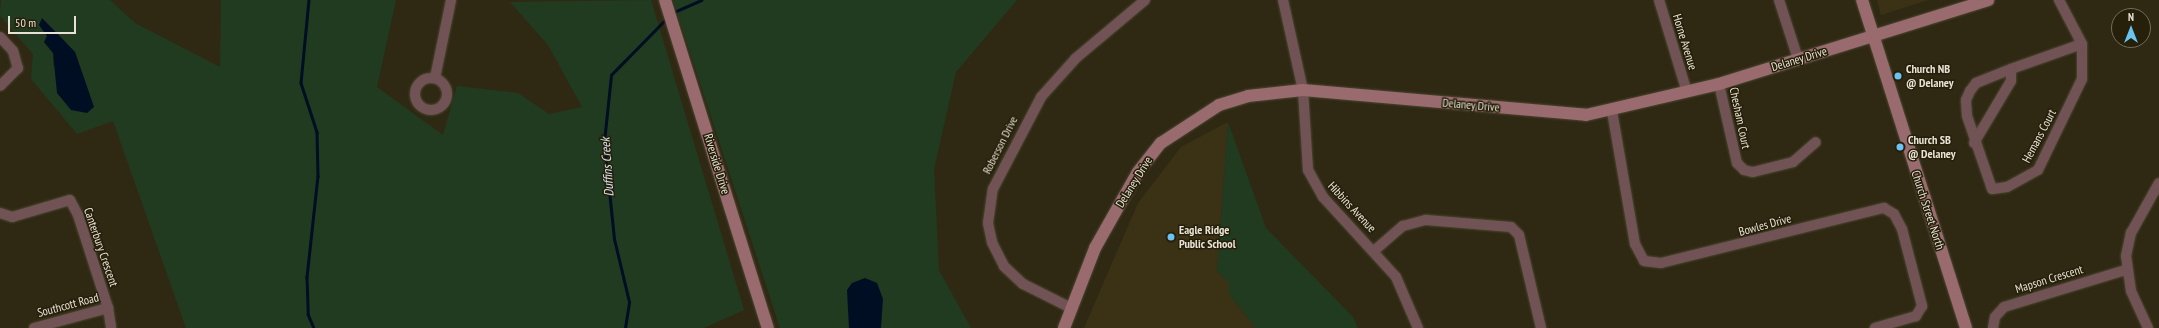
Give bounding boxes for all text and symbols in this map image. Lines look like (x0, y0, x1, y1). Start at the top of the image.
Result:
scale bar (10, 8, 78, 34)
north arrow (2111, 8, 2151, 48)
text: N (2128, 10, 2134, 24)
street label: Horne Avenue (1670, 12, 1700, 72)
text: 50 m (15, 15, 36, 30)
street label: Delaney Drive (1769, 44, 1829, 74)
place label: Church NB @ Delaney (1906, 62, 1954, 90)
marker: Church NB @ Delaney (1893, 71, 1903, 81)
street label: Chesham Court (1726, 86, 1754, 150)
street label: Delaney Drive (1442, 95, 1500, 115)
street label: Hemans Court (2019, 107, 2059, 165)
street label: Roberson Drive (979, 114, 1021, 176)
street label: Riverside Drive (701, 132, 733, 196)
place label: Church SB @ Delaney (1908, 133, 1956, 161)
water label: Duffins Creek (598, 137, 618, 197)
marker: Church SB @ Delaney (1895, 142, 1905, 152)
street label: Delaney Drive (1113, 154, 1155, 210)
street label: Church Street North (1908, 169, 1948, 251)
street label: Hibbins Avenue (1325, 179, 1379, 235)
street label: Canterbury Crescent (81, 205, 121, 289)
street label: Bowles Drive (1737, 211, 1793, 239)
place label: Eagle Ridge Public School (1179, 223, 1236, 251)
marker: Eagle Ridge Public School (1166, 232, 1176, 242)
street label: Mapson Crescent (2013, 262, 2085, 296)
street label: Southcott Road (36, 290, 100, 320)

